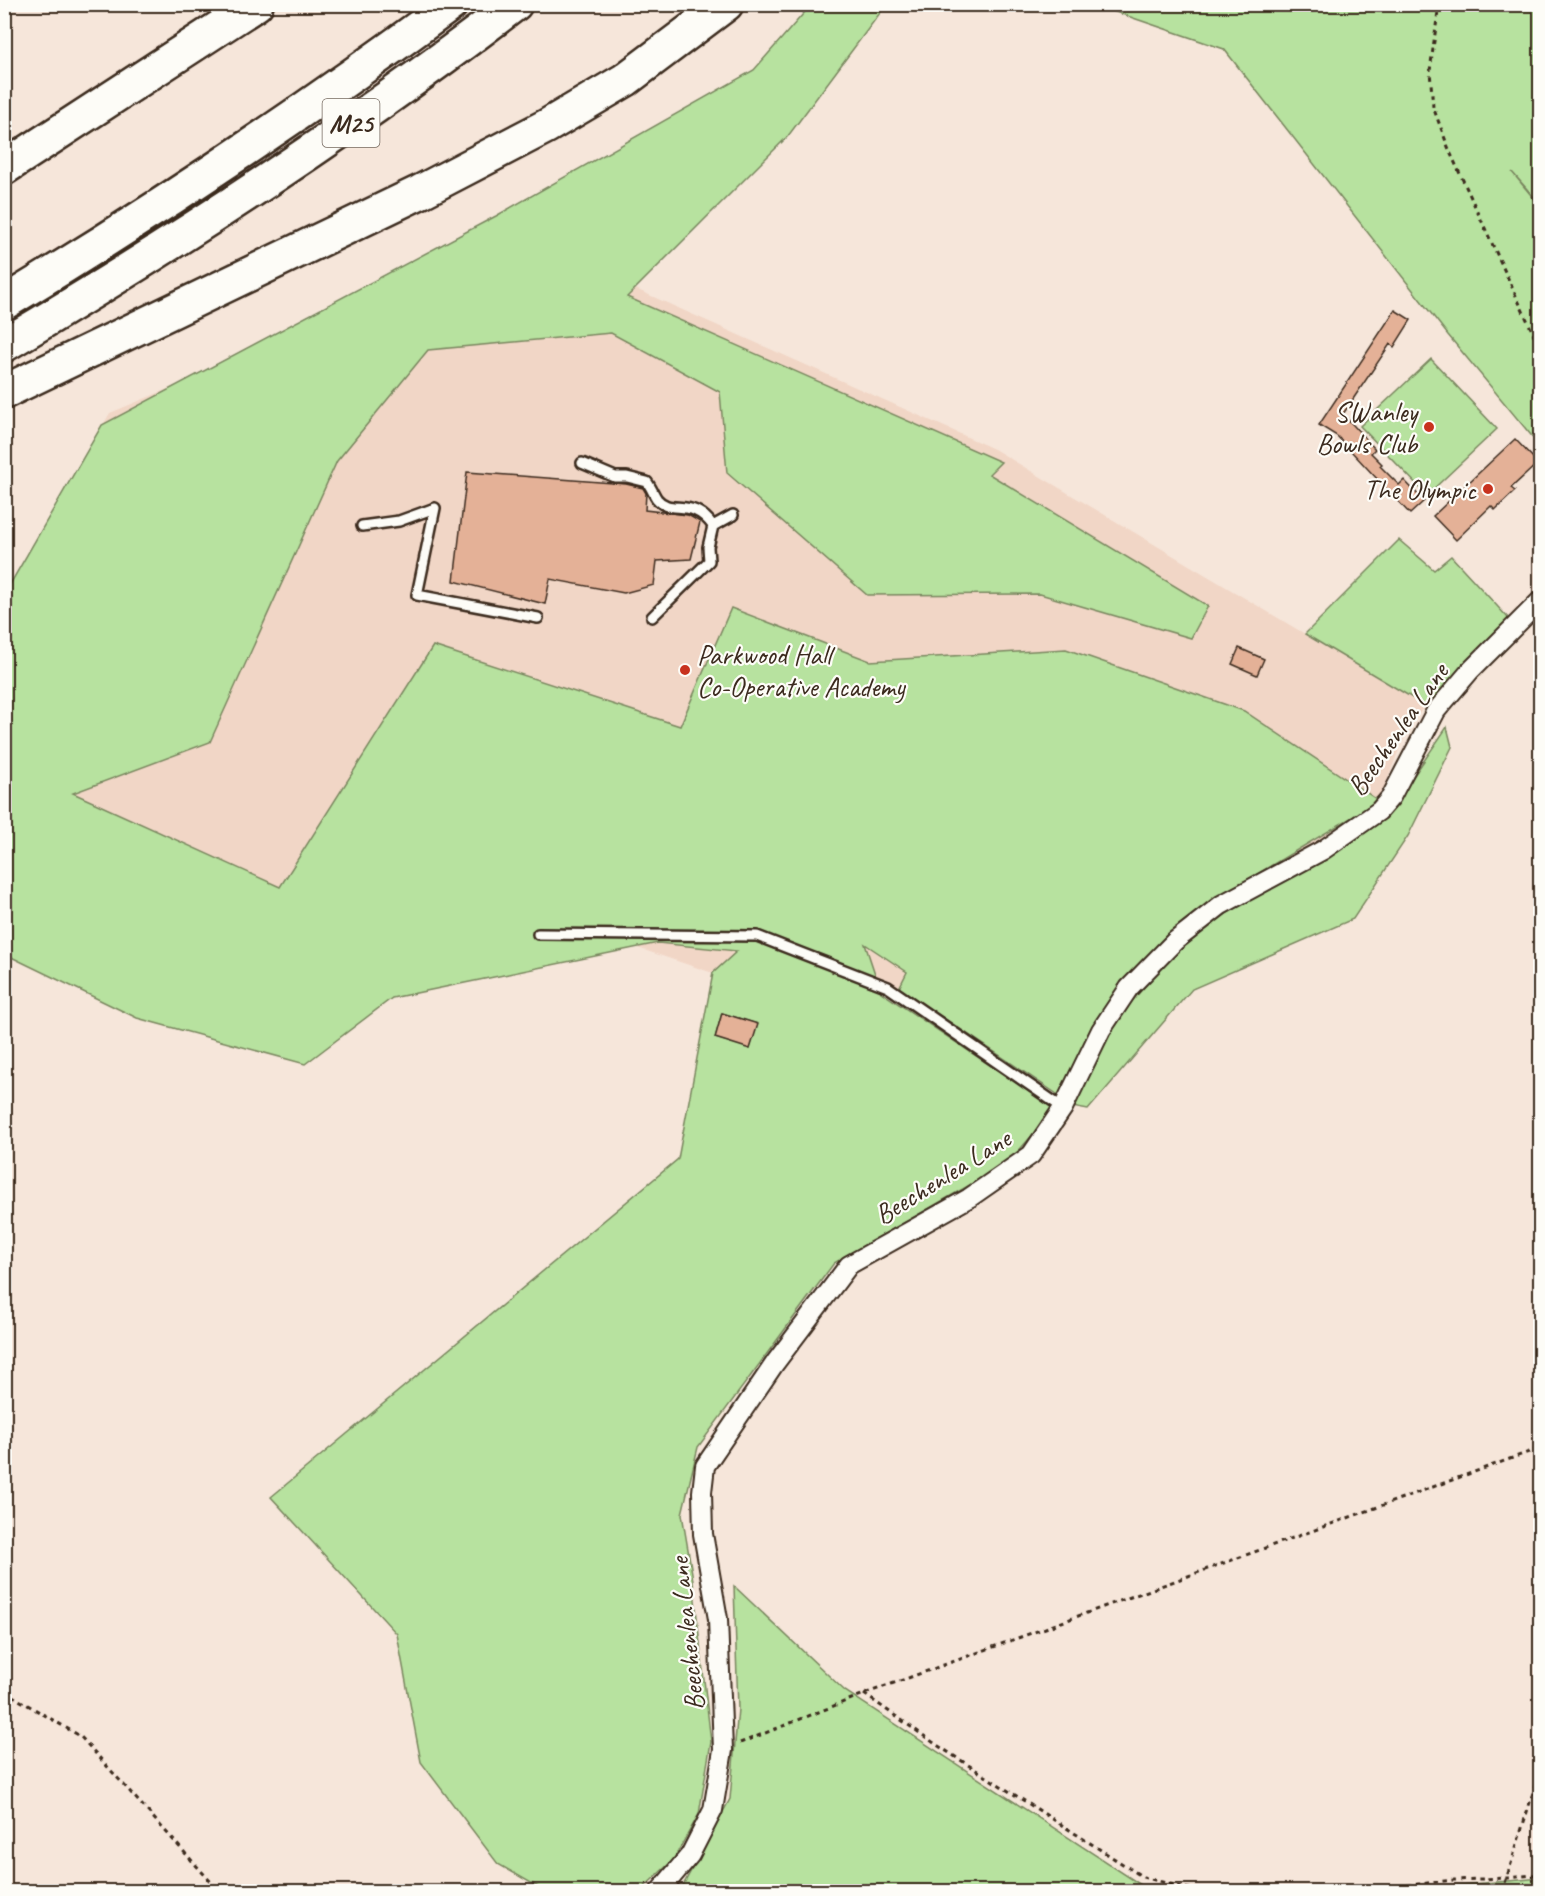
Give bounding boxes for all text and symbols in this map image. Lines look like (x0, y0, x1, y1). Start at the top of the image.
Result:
road number: M25 (322, 99, 380, 147)
place label: SWanley Bowls Club (1317, 394, 1419, 461)
marker: SWanley Bowls Club (1422, 420, 1436, 434)
place label: The Olympic (1364, 472, 1478, 507)
marker: The Olympic (1481, 482, 1495, 496)
place label: Parkwood Hall Co-Operative Academy (697, 637, 907, 704)
street label: Beechenlea Lane (1339, 655, 1457, 802)
marker: Parkwood Hall Co-Operative Academy (678, 663, 692, 677)
street label: Beechenlea Lane (868, 1120, 1018, 1232)
street label: Beechenlea Lane (661, 1554, 712, 1712)

